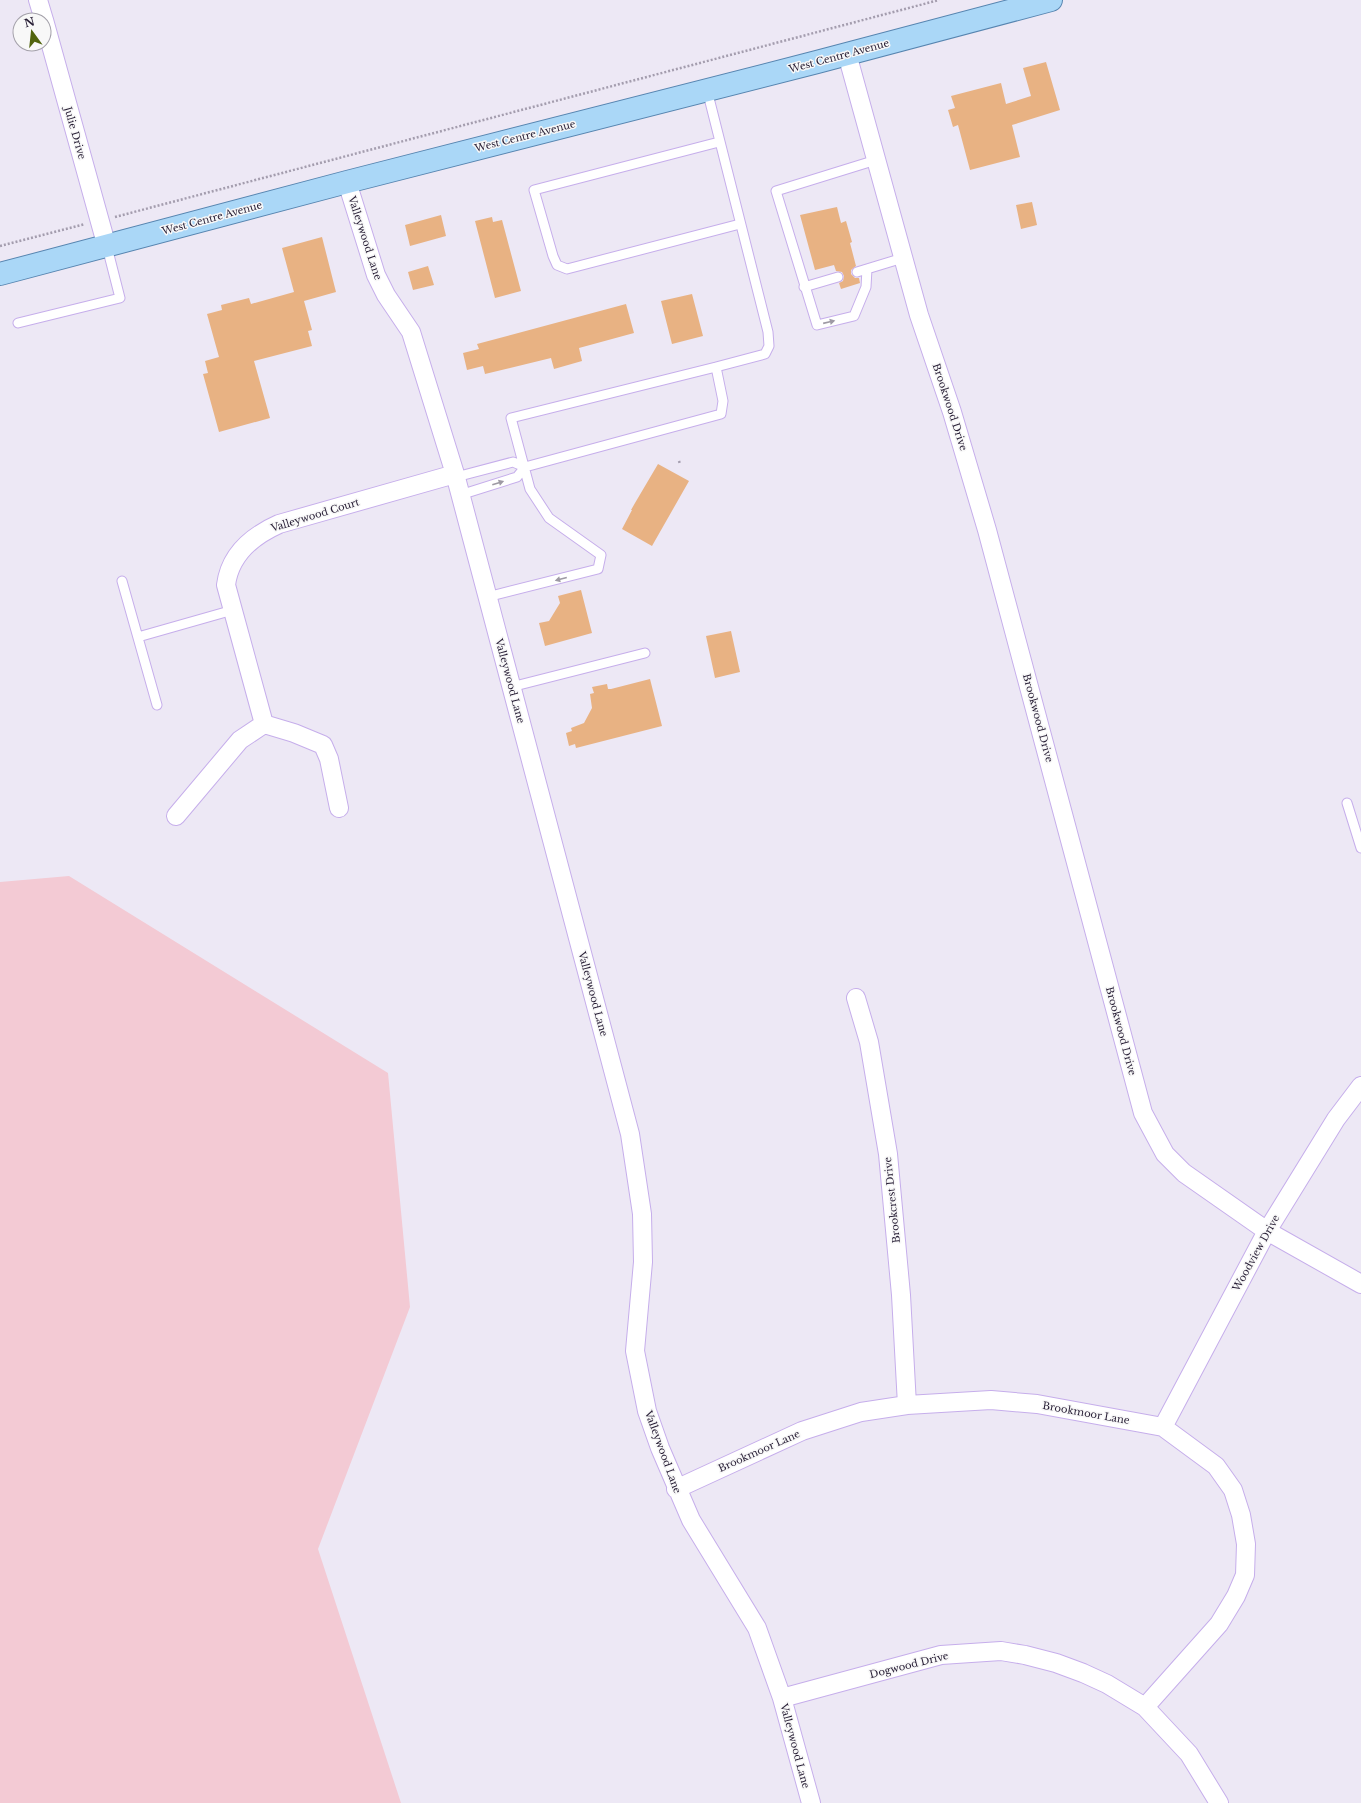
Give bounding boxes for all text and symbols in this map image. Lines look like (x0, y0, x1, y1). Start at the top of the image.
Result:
north arrow (12, 12, 52, 52)
text: N (23, 14, 37, 30)
street label: West Centre Avenue (786, 36, 891, 76)
street label: Julie Drive (61, 103, 89, 161)
street label: West Centre Avenue (472, 117, 577, 155)
street label: Valleywood Lane (345, 193, 385, 282)
street label: West Centre Avenue (159, 198, 264, 238)
one-way arrow (823, 319, 835, 325)
street label: Brookwood Drive (930, 362, 970, 453)
one-way arrow (492, 480, 504, 486)
street label: Valleywood Court (268, 495, 361, 535)
one-way arrow (554, 576, 566, 582)
street label: Valleywood Lane (492, 636, 528, 725)
street label: Brookwood Drive (1020, 672, 1056, 764)
street label: Valleywood Lane (575, 949, 611, 1038)
street label: Brookwood Drive (1103, 985, 1139, 1077)
street label: Brookcrest Drive (881, 1156, 903, 1244)
street label: Woodview Drive (1229, 1212, 1283, 1294)
street label: Brookmoor Lane (1041, 1399, 1131, 1427)
street label: Valleywood Lane (642, 1408, 684, 1496)
street label: Brookmoor Lane (716, 1427, 802, 1475)
street label: Dogwood Drive (868, 1649, 950, 1681)
street label: Valleywood Lane (777, 1701, 813, 1790)

